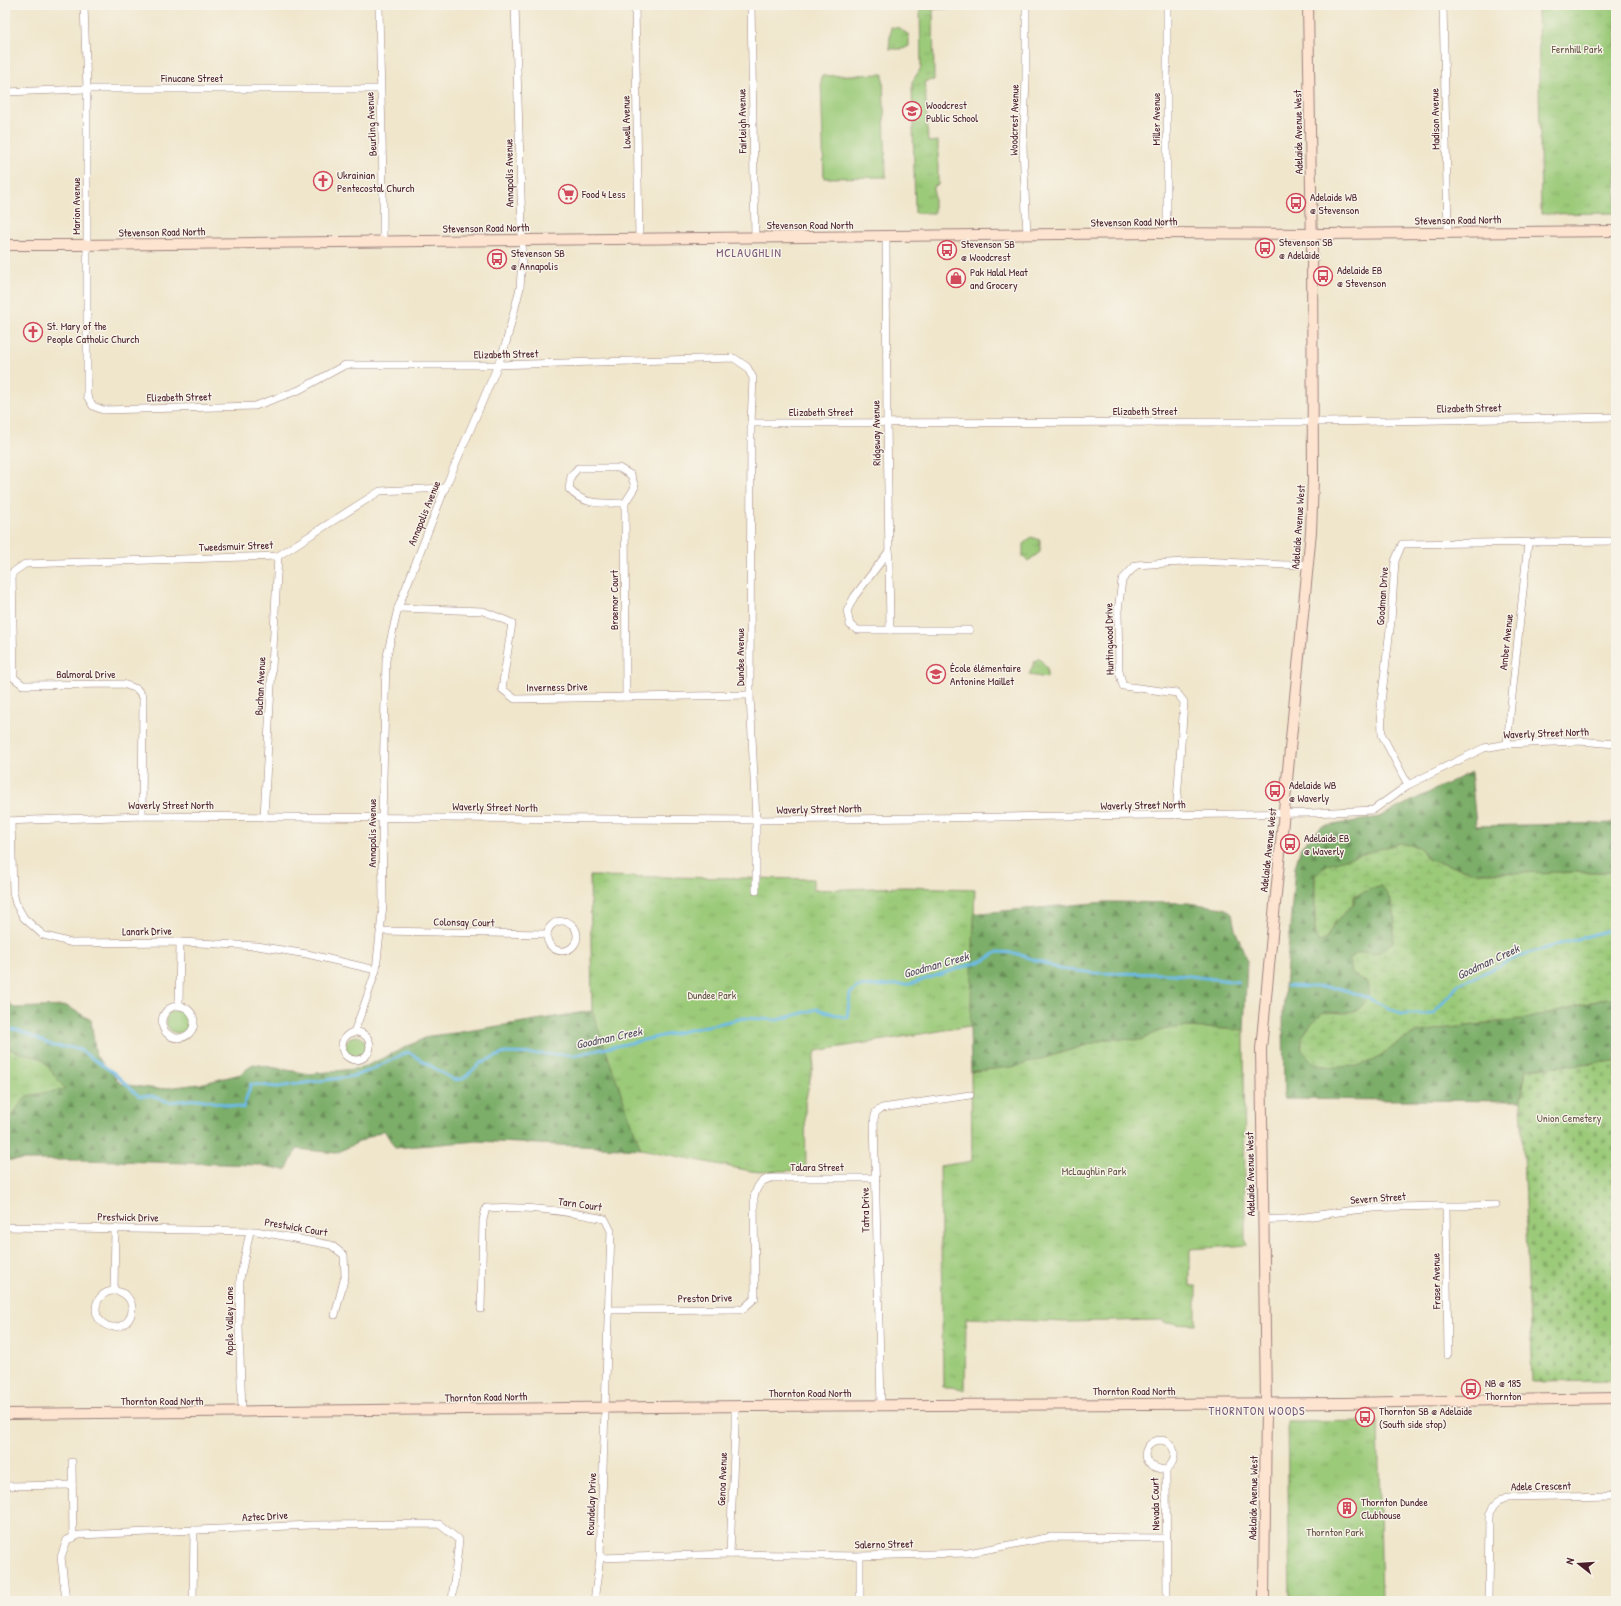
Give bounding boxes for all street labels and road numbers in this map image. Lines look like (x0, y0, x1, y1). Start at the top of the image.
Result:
street label: Finucane Street (160, 71, 223, 85)
street label: Woodcrest Avenue (1006, 84, 1022, 156)
street label: Madison Avenue (1427, 87, 1443, 150)
street label: Fairleigh Avenue (734, 88, 750, 155)
street label: Adelaide Avenue West (1290, 89, 1306, 174)
street label: Beurling Avenue (362, 91, 380, 156)
street label: Miller Avenue (1149, 92, 1163, 145)
street label: Lowell Avenue (619, 95, 633, 149)
street label: Annapolis Avenue (501, 138, 517, 208)
street label: Marion Avenue (69, 177, 83, 235)
street label: Stevenson Road North (1415, 212, 1502, 228)
street label: Stevenson Road North (1091, 214, 1178, 230)
street label: Stevenson Road North (767, 218, 854, 232)
street label: Stevenson Road North (443, 220, 530, 236)
street label: Stevenson Road North (119, 224, 206, 240)
street label: Elizabeth Street (474, 346, 539, 362)
street label: Elizabeth Street (147, 389, 212, 405)
street label: Ridgeway Avenue (868, 400, 884, 466)
street label: Elizabeth Street (1437, 400, 1502, 416)
street label: Elizabeth Street (1113, 404, 1178, 418)
street label: Elizabeth Street (789, 405, 854, 419)
street label: Annapolis Avenue (405, 478, 444, 548)
street label: Adelaide Avenue West (1288, 484, 1308, 570)
street label: Tweedsmuir Street (199, 538, 274, 554)
street label: Goodman Drive (1373, 566, 1391, 626)
street label: Braemor Court (607, 570, 621, 630)
street label: Huntingwood Drive (1101, 602, 1117, 675)
street label: Amber Avenue (1496, 613, 1516, 671)
street label: Dundee Avenue (733, 627, 747, 686)
street label: Buchan Avenue (251, 656, 269, 716)
street label: Balmoral Drive (56, 667, 116, 681)
street label: Inverness Drive (526, 679, 589, 695)
street label: Waverly Street North (1503, 725, 1589, 741)
street label: Waverly Street North (1100, 797, 1186, 813)
street label: Waverly Street North (128, 798, 214, 812)
street label: Annapolis Avenue (365, 798, 379, 867)
street label: Waverly Street North (452, 799, 538, 815)
street label: Waverly Street North (776, 801, 862, 817)
street label: Adelaide Avenue West (1257, 807, 1279, 893)
street label: Colonsay Court (433, 914, 495, 930)
street label: Lanark Drive (122, 924, 173, 938)
street label: Adelaide Avenue West (1242, 1131, 1258, 1216)
street label: Talara Street (790, 1160, 844, 1174)
street label: Tatra Drive (858, 1187, 872, 1233)
street label: Severn Street (1350, 1189, 1406, 1207)
street label: Tarn Court (557, 1194, 603, 1214)
street label: Prestwick Drive (97, 1209, 160, 1225)
street label: Prestwick Court (263, 1215, 329, 1239)
street label: Fraser Avenue (1429, 1252, 1444, 1310)
street label: Apple Valley Lane (222, 1286, 236, 1356)
street label: Preston Drive (678, 1291, 733, 1305)
street label: Thornton Road North (1093, 1384, 1176, 1398)
street label: Thornton Road North (769, 1386, 852, 1400)
street label: Thornton Road North (445, 1389, 528, 1405)
street label: Thornton Road North (121, 1394, 204, 1408)
street label: Genoa Avenue (714, 1451, 730, 1506)
street label: Adelaide Avenue West (1245, 1455, 1261, 1540)
street label: Roundelay Drive (583, 1472, 599, 1536)
street label: Nevada Court (1148, 1477, 1162, 1531)
street label: Adele Crescent (1511, 1478, 1571, 1494)
street label: Aztec Drive (242, 1508, 289, 1524)
street label: Salerno Street (855, 1536, 914, 1552)

